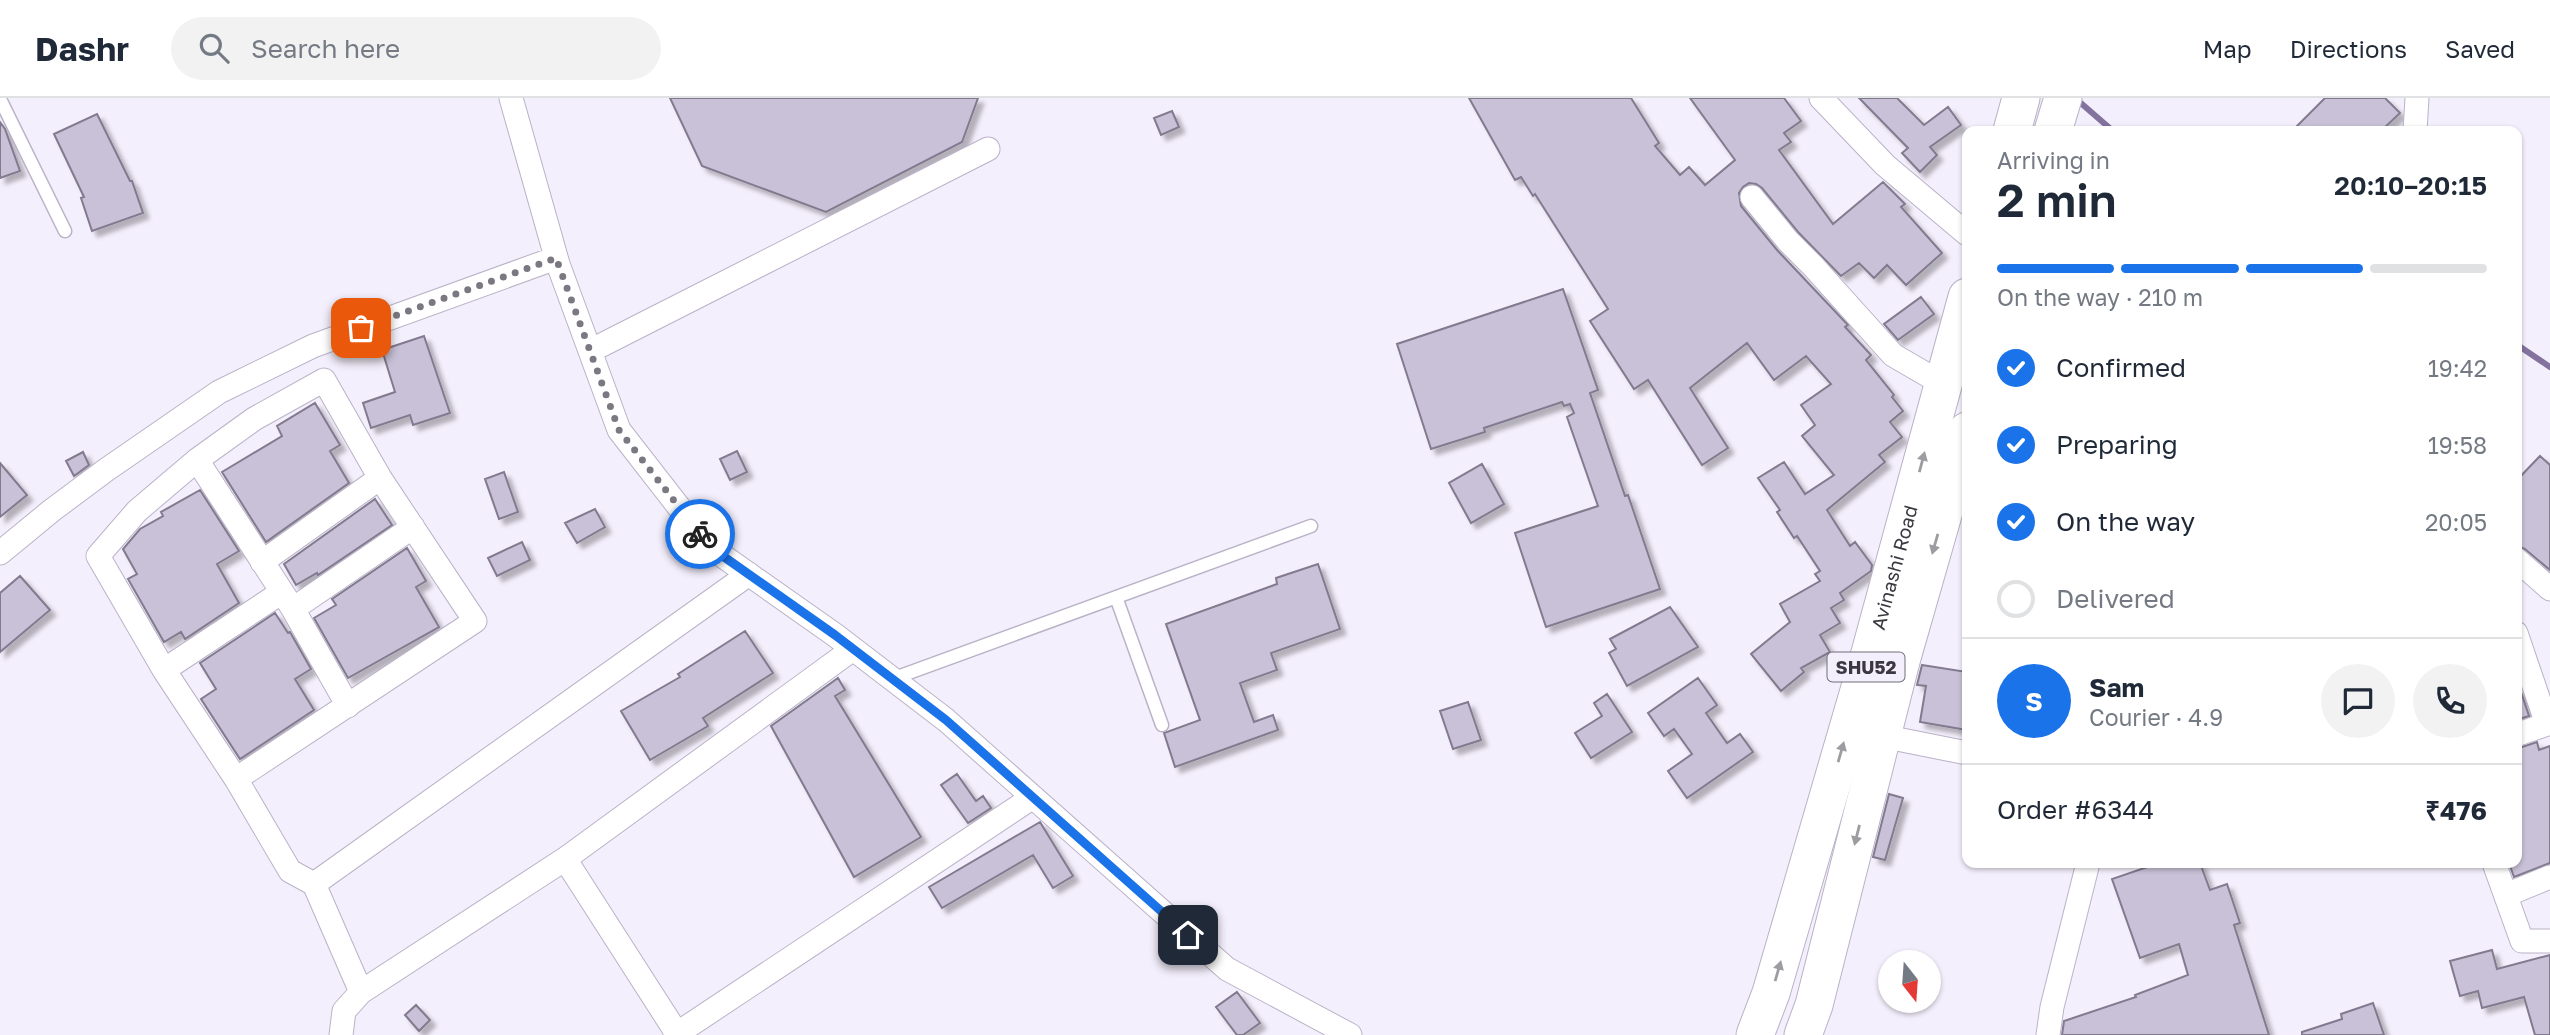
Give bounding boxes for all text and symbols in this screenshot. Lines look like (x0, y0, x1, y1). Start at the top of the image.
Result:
search box (171, 17, 661, 80)
text: Dashr (35, 29, 129, 68)
icon: search (195, 29, 233, 67)
text: Search here (251, 33, 400, 64)
text: Map (2203, 34, 2252, 63)
text: Directions (2290, 34, 2407, 63)
text: Saved (2445, 34, 2515, 63)
text: Arriving in (1997, 146, 2110, 174)
text: 20:10–20:15 (2334, 170, 2487, 201)
text: 2 min (1997, 172, 2117, 227)
text: On the way · 210 m (1997, 283, 2203, 311)
pin (331, 298, 391, 358)
icon: bag (342, 309, 380, 347)
icon: check (1997, 349, 2035, 387)
text: Confirmed (2056, 352, 2186, 383)
text: 19:42 (2428, 354, 2487, 382)
icon: check (1997, 426, 2035, 464)
text: Preparing (2056, 429, 2178, 460)
text: 19:58 (2428, 431, 2487, 459)
one-way arrow (1917, 451, 1928, 473)
courier (665, 499, 735, 569)
street label: Avinashi Road (1865, 502, 1921, 632)
icon: check (1997, 503, 2035, 541)
text: On the way (2056, 506, 2195, 537)
text: 20:05 (2425, 508, 2487, 536)
icon: bike (681, 515, 719, 553)
one-way arrow (1929, 534, 1939, 555)
text: Delivered (2056, 583, 2175, 614)
road number: SHU52 (1828, 652, 1904, 682)
button: chat (2321, 664, 2395, 738)
button: phone (2413, 664, 2487, 738)
text: Sam (2089, 672, 2144, 703)
text: S (2025, 686, 2043, 717)
text: Courier · 4.9 (2089, 703, 2223, 731)
one-way arrow (1837, 742, 1847, 763)
text: Order #6344 (1997, 794, 2154, 825)
text: ₹476 (2425, 795, 2487, 826)
one-way arrow (1851, 824, 1862, 846)
pin (1158, 905, 1218, 965)
icon: home (1169, 916, 1207, 954)
north arrow (1878, 950, 1941, 1013)
map controls (1878, 950, 1941, 1013)
one-way arrow (1773, 960, 1783, 981)

